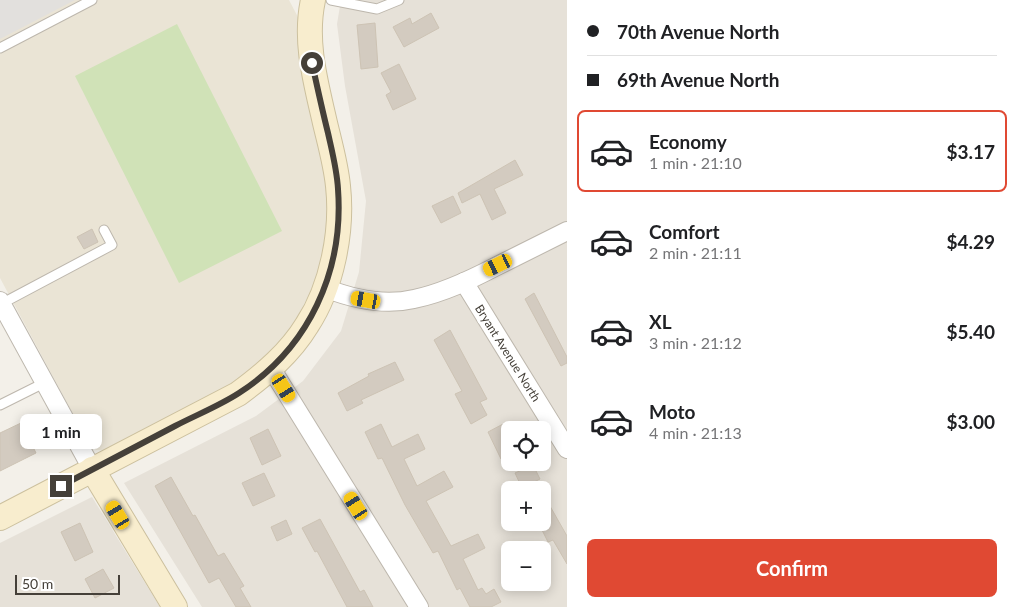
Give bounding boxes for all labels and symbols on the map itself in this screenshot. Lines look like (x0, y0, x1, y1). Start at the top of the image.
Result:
route start (301, 52, 323, 74)
car (481, 252, 514, 278)
car (349, 290, 382, 310)
street label: Bryant Avenue North (472, 302, 544, 404)
car (269, 371, 298, 405)
callout: 1 min (20, 414, 102, 448)
route end (50, 475, 72, 497)
car (341, 489, 370, 523)
car (103, 498, 132, 532)
scale bar (15, 572, 120, 595)

